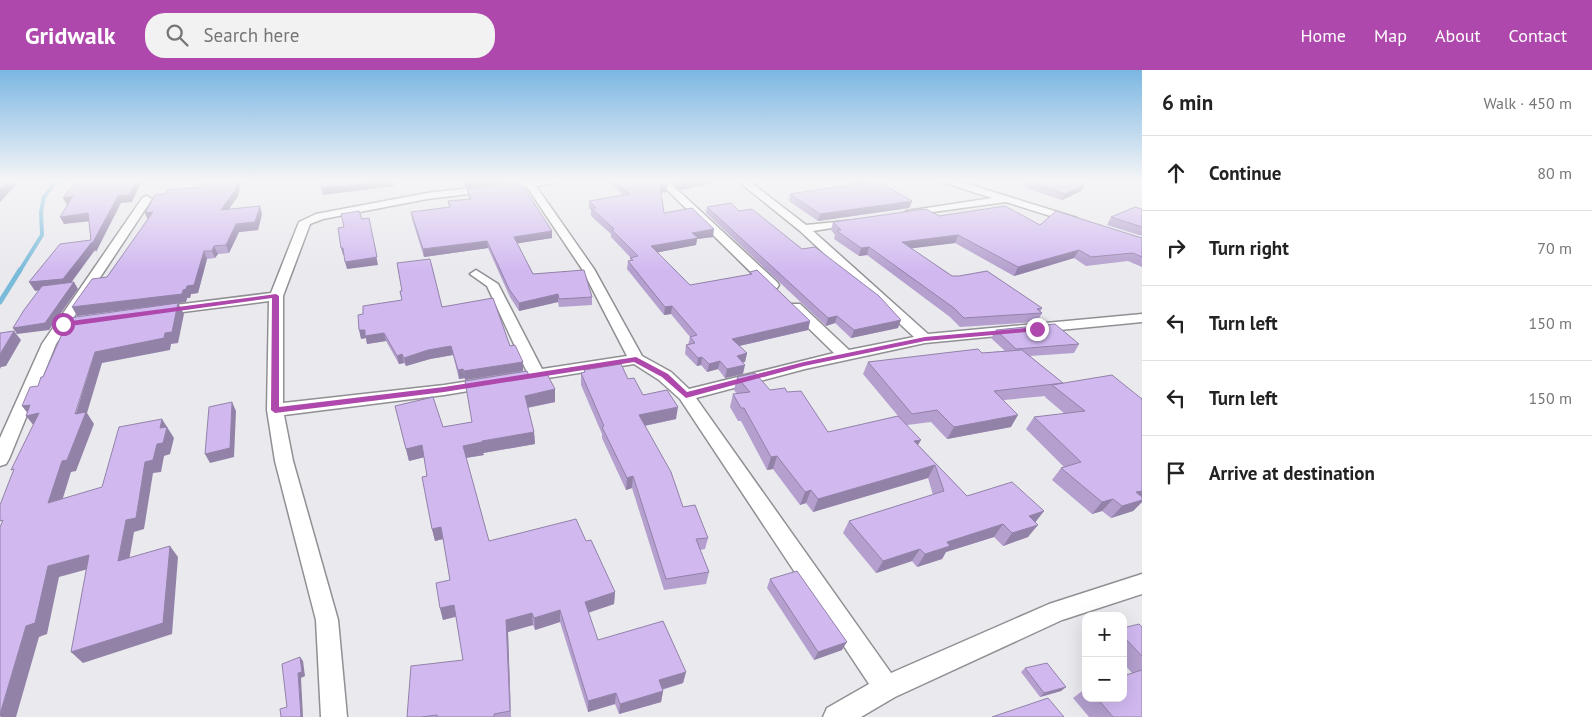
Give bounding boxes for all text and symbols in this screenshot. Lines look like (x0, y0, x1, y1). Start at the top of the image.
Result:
search box (145, 13, 495, 58)
text: Gridwalk (25, 20, 115, 51)
icon: search (163, 21, 191, 49)
text: Search here (203, 23, 299, 47)
text: Home (1300, 24, 1346, 47)
text: Map (1374, 24, 1407, 47)
text: About (1435, 24, 1481, 47)
text: Contact (1509, 24, 1567, 47)
text: 6 min (1162, 89, 1213, 116)
text: Walk · 450 m (1483, 93, 1572, 113)
icon: ahead (1162, 159, 1190, 187)
text: Continue (1209, 161, 1281, 185)
text: 80 m (1537, 163, 1572, 183)
icon: right (1162, 234, 1190, 262)
text: Turn right (1209, 236, 1289, 260)
text: 70 m (1537, 238, 1572, 258)
icon: left (1162, 309, 1190, 337)
text: Turn left (1209, 311, 1278, 335)
route start (52, 313, 75, 336)
text: 150 m (1529, 313, 1572, 333)
route end (1026, 318, 1049, 341)
icon: left (1162, 384, 1190, 412)
text: Turn left (1209, 386, 1278, 410)
text: 150 m (1529, 388, 1572, 408)
icon: arrive (1162, 459, 1190, 487)
text: Arrive at destination (1209, 461, 1375, 485)
map controls (1082, 612, 1127, 702)
button: + (1082, 612, 1127, 657)
button: − (1082, 657, 1127, 702)

